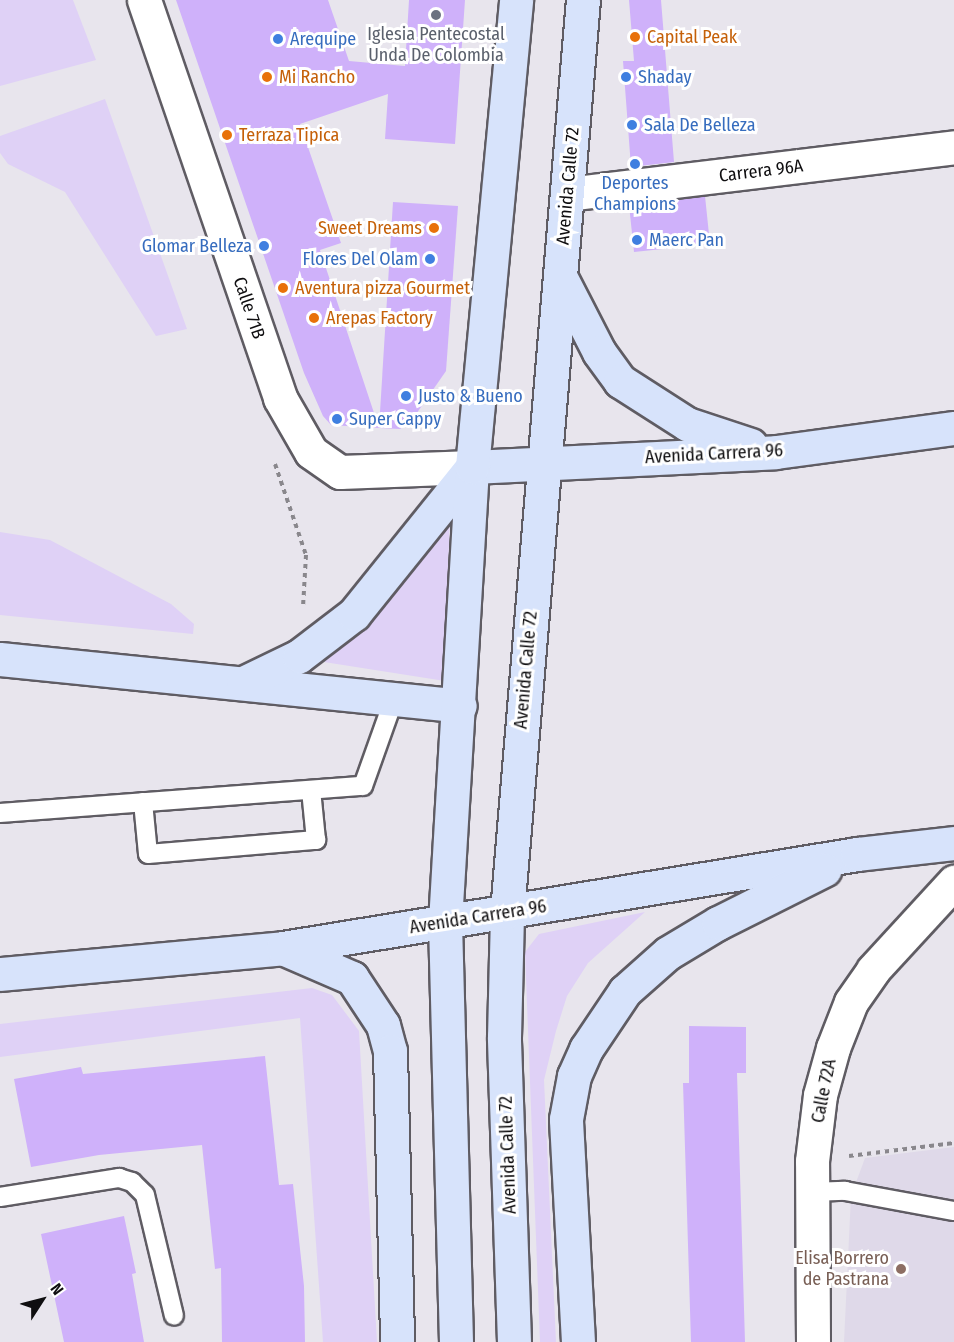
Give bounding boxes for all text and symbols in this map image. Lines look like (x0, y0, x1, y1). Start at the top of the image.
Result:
marker: Iglesia Pentecostal Unda De Colombia (429, 8, 443, 22)
place label: Iglesia Pentecostal Unda De Colombia (367, 24, 505, 66)
place label: Capital Peak (647, 26, 737, 48)
place label: Arequipe (290, 28, 356, 50)
marker: Capital Peak (628, 30, 642, 44)
marker: Arequipe (271, 32, 285, 46)
place label: Mi Rancho (279, 66, 355, 88)
place label: Shaday (638, 66, 691, 88)
marker: Mi Rancho (260, 70, 274, 84)
marker: Shaday (619, 70, 633, 84)
place label: Sala De Belleza (644, 114, 755, 136)
marker: Sala De Belleza (625, 118, 639, 132)
place label: Terraza Tipica (239, 124, 339, 146)
street label: Avenida Calle 72 (552, 126, 584, 246)
marker: Terraza Tipica (220, 128, 234, 142)
street label: Carrera 96A (718, 155, 804, 187)
marker: Deportes Champions (628, 157, 642, 171)
place label: Deportes Champions (594, 173, 676, 216)
place label: Sweet Dreams (318, 217, 422, 239)
marker: Sweet Dreams (427, 221, 441, 235)
place label: Maerc Pan (649, 229, 724, 251)
marker: Maerc Pan (630, 233, 644, 247)
place label: Glomar Belleza (142, 235, 252, 257)
marker: Glomar Belleza (257, 239, 271, 253)
place label: Flores Del Olam (303, 248, 418, 270)
marker: Flores Del Olam (423, 252, 437, 266)
street label: Calle 71B (228, 274, 270, 342)
place label: Aventura pizza Gourmet (295, 277, 470, 299)
marker: Aventura pizza Gourmet (276, 281, 290, 295)
place label: Arepas Factory (326, 307, 433, 329)
marker: Arepas Factory (307, 311, 321, 325)
place label: Justo & Bueno (418, 385, 523, 407)
marker: Justo & Bueno (399, 389, 413, 403)
place label: Super Cappy (349, 408, 441, 430)
marker: Super Cappy (330, 412, 344, 426)
street label: Avenida Carrera 96 (644, 440, 784, 468)
street label: Avenida Calle 72 (510, 610, 542, 730)
street label: Avenida Carrera 96 (408, 896, 548, 938)
street label: Calle 72A (807, 1057, 841, 1125)
street label: Avenida Calle 72 (495, 1096, 521, 1214)
place label: Elisa Borrero de Pastrana (795, 1248, 889, 1290)
marker: Elisa Borrero de Pastrana (894, 1262, 908, 1276)
north arrow (12, 1270, 72, 1330)
text: N (46, 1280, 67, 1299)

